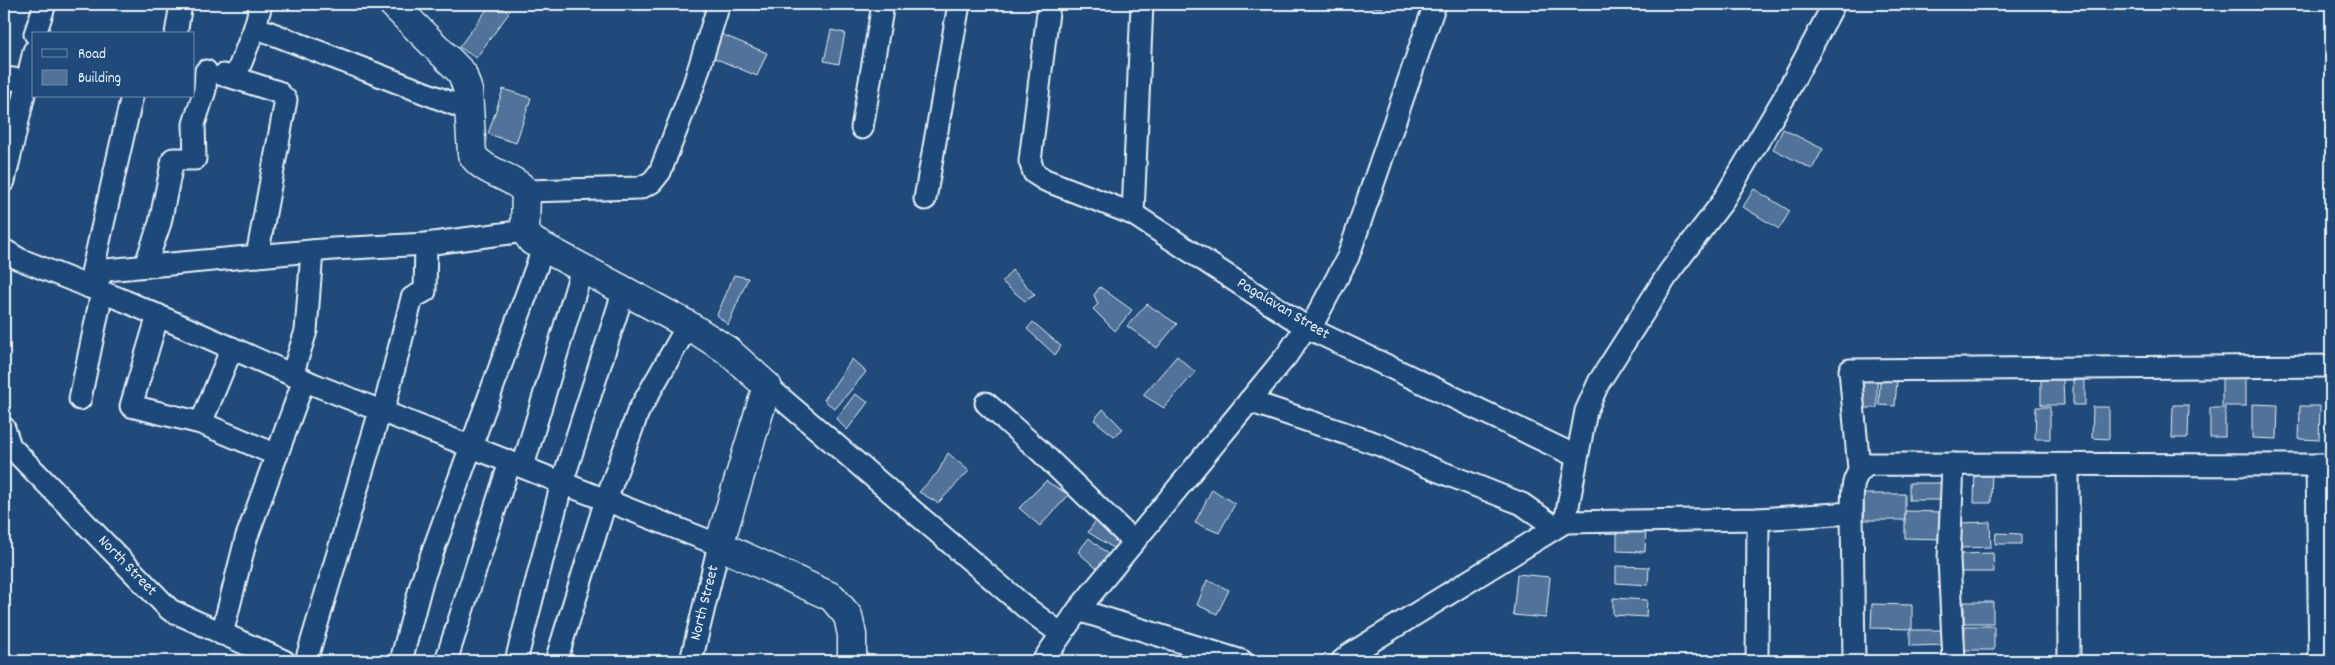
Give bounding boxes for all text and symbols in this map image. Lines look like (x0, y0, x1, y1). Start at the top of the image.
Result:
legend (32, 32, 195, 98)
text: Road (78, 44, 106, 66)
text: Building (78, 68, 121, 90)
street label: Pagalavan Street (1232, 272, 1334, 346)
street label: North Street (92, 530, 162, 602)
street label: North Street (685, 563, 725, 643)

